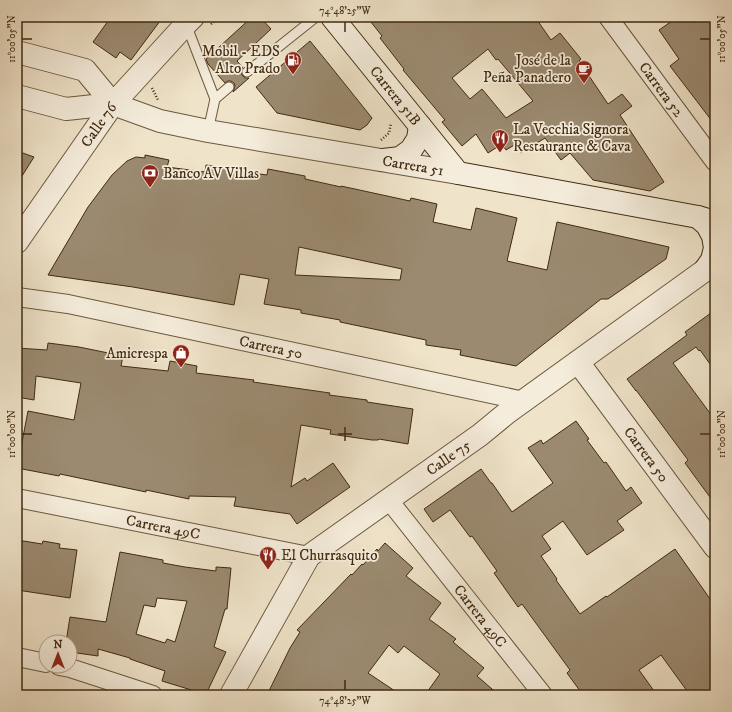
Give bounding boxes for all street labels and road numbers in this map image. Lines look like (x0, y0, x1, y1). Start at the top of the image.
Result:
street label: Carrera 52 (634, 58, 688, 122)
street label: Carrera 51B (365, 62, 425, 130)
street label: Calle 76 (77, 98, 122, 151)
street label: Carrera 51 (381, 151, 445, 180)
street label: Carrera 50 (237, 332, 304, 364)
street label: Carrera 50 (619, 423, 673, 486)
street label: Calle 75 (423, 435, 475, 480)
street label: Carrera 49C (124, 511, 202, 544)
street label: Carrera 49C (449, 581, 511, 652)

